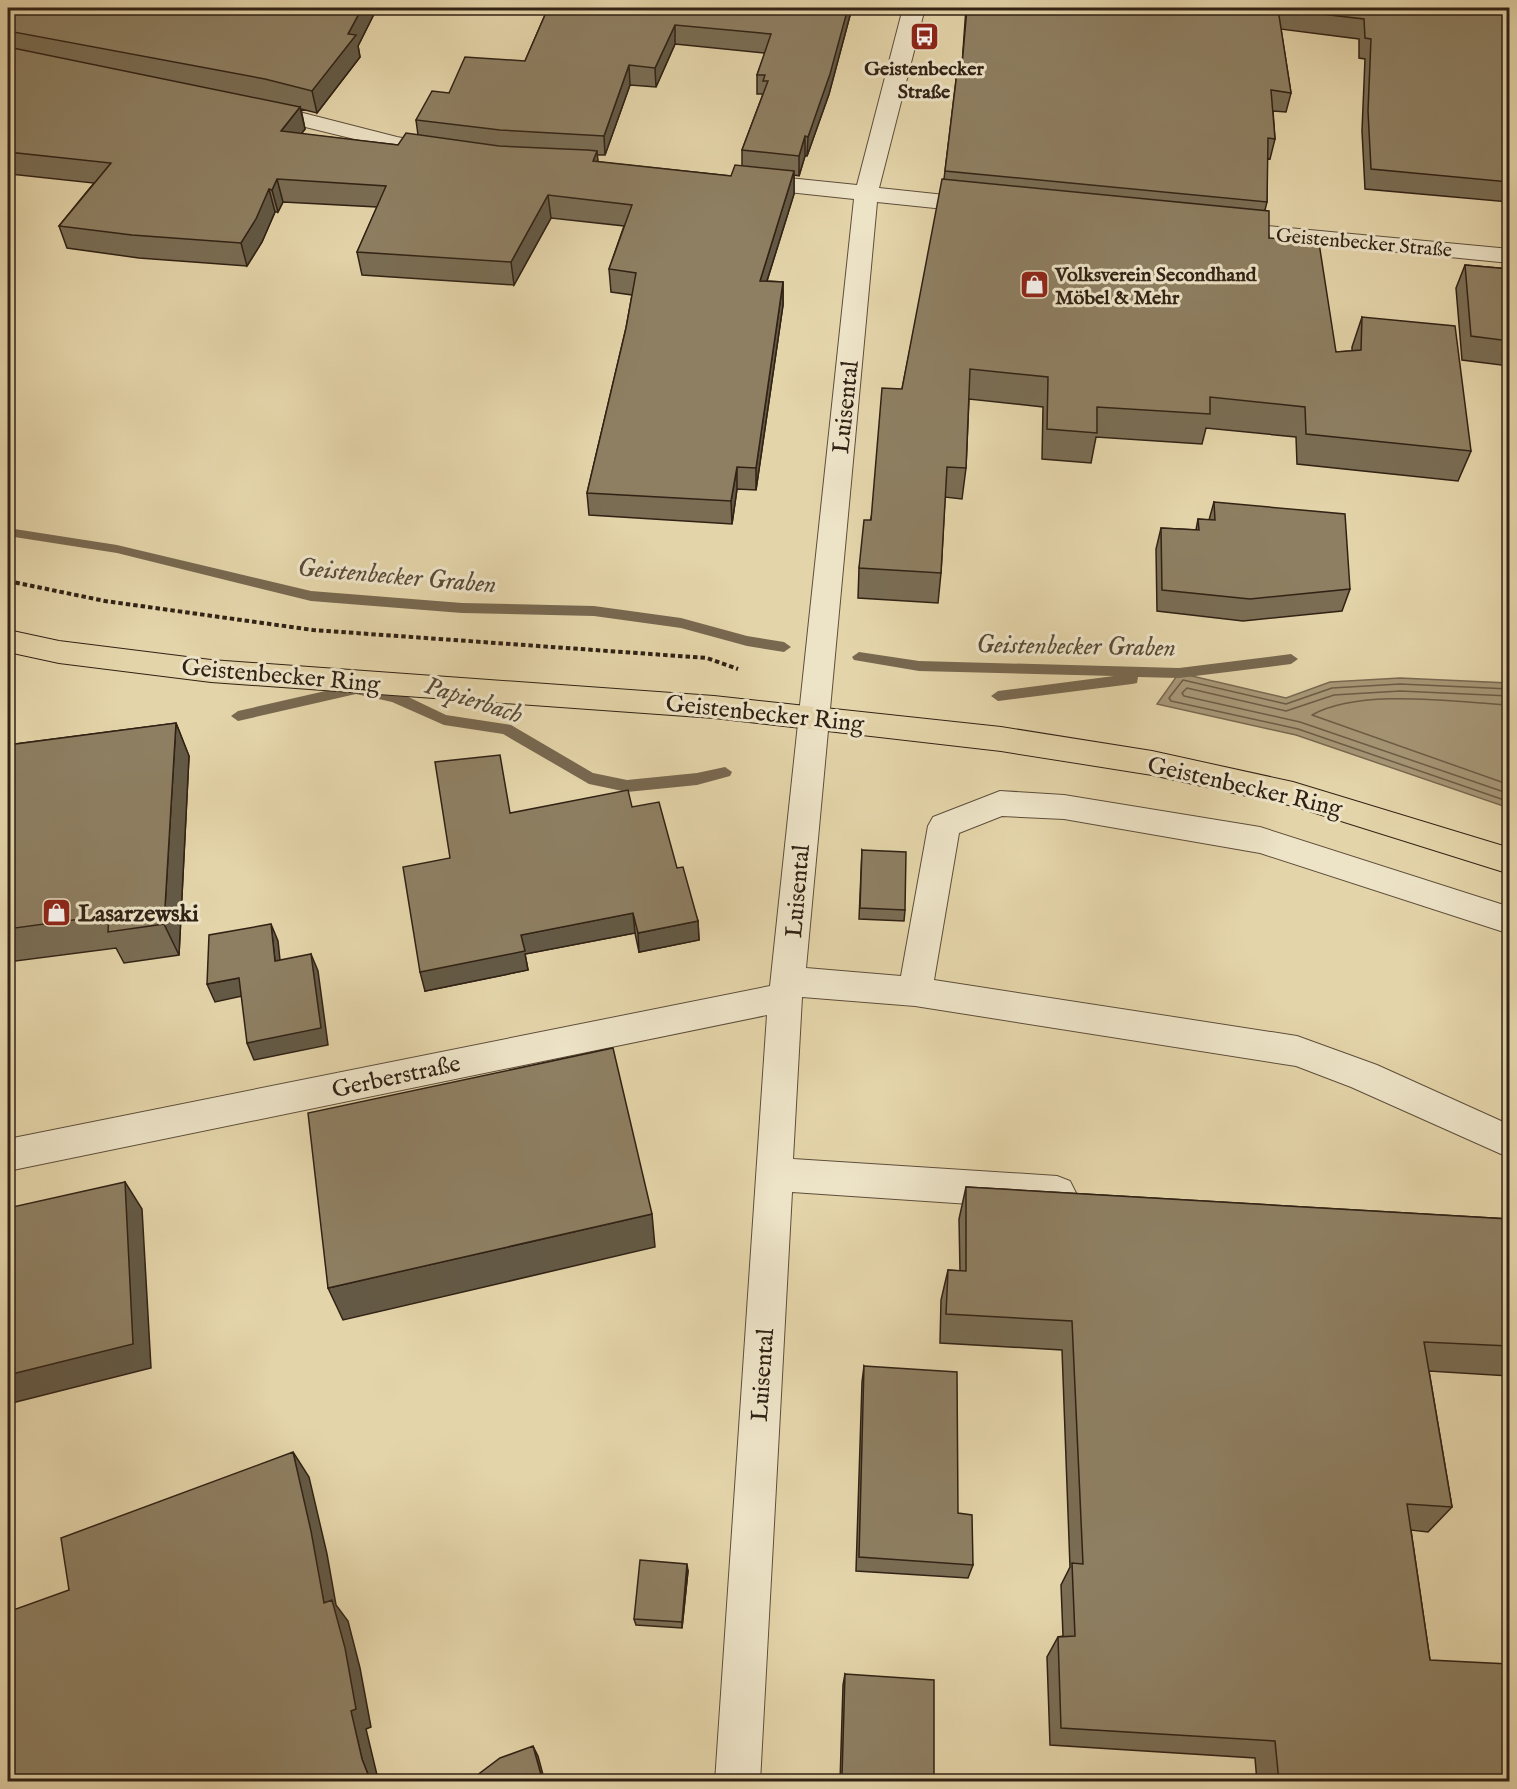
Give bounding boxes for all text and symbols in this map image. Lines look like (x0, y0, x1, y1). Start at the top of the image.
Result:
bus stop icon: Geistenbecker Straße (908, 21, 940, 53)
place label: Geistenbecker Straße (864, 57, 984, 105)
street label: Geistenbecker Straße (1275, 223, 1453, 264)
place label: Volksverein Secondhand Möbel & Mehr (1054, 263, 1258, 311)
shop icon: Volksverein Secondhand Möbel & Mehr (1018, 269, 1050, 301)
street label: Luisental (826, 359, 867, 455)
water label: Geistenbecker Graben (296, 551, 498, 602)
water label: Geistenbecker Graben (976, 628, 1176, 665)
street label: Geistenbecker Ring (180, 652, 382, 701)
water label: Papierbach (420, 669, 527, 732)
street label: Geistenbecker Ring (664, 689, 866, 740)
street label: Geistenbecker Ring (1144, 750, 1346, 825)
street label: Luisental (779, 843, 818, 939)
shop icon: Lasarzewski (41, 897, 73, 929)
place label: Lasarzewski (78, 899, 199, 930)
street label: Gerberstraße (329, 1049, 464, 1106)
street label: Luisental (745, 1327, 782, 1423)

